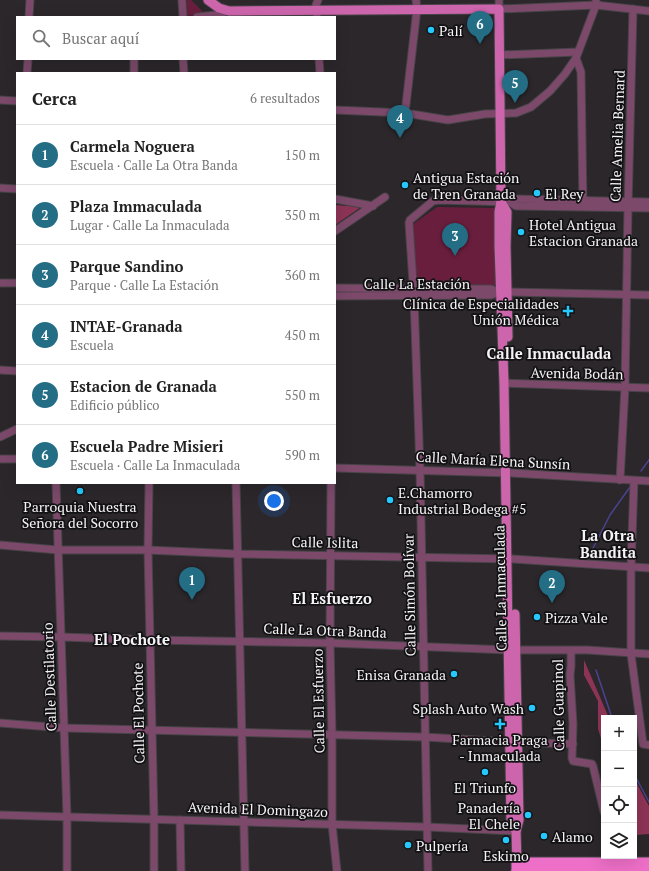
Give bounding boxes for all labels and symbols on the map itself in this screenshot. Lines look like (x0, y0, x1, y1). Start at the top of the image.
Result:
pin: 6 (467, 11, 493, 44)
place label: Palí (439, 21, 464, 40)
marker: Palí (426, 25, 436, 35)
pin: 5 (502, 70, 528, 103)
street label: Calle Amelia Bernard (605, 70, 629, 202)
pin: 4 (387, 105, 413, 138)
place label: Antigua Estación de Tren Granada (413, 168, 520, 203)
marker: Antigua Estación de Tren Granada (400, 180, 410, 190)
place label: El Rey (545, 184, 584, 203)
marker: El Rey (532, 188, 542, 198)
place label: Hotel Antigua Estacion Granada (529, 215, 638, 250)
pin: 3 (442, 223, 468, 256)
marker: Hotel Antigua Estacion Granada (516, 227, 526, 237)
street label: Calle La Estación (364, 274, 471, 293)
place label: Clínica de Especialidades Unión Médica (403, 294, 559, 329)
marker: Clínica de Especialidades Unión Médica (562, 305, 574, 317)
district label: Calle Inmaculada (487, 343, 612, 363)
street label: Avenida Bodán (530, 363, 624, 383)
street label: Calle María Elena Sunsín (415, 446, 572, 474)
place label: E.Chamorro Industrial Bodega #5 (398, 483, 527, 518)
marker: Parroquia Nuestra Señora del Socorro (75, 486, 85, 496)
your location (264, 491, 284, 511)
marker: E.Chamorro Industrial Bodega #5 (385, 495, 395, 505)
place label: Parroquia Nuestra Señora del Socorro (22, 497, 139, 532)
street label: Calle La Inmaculada (489, 525, 511, 651)
district label: La Otra Bandita (580, 525, 637, 562)
street label: Calle Islita (292, 532, 358, 552)
street label: Calle Simón Bolívar (398, 533, 420, 656)
pin: 1 (179, 567, 205, 600)
pin: 2 (539, 570, 565, 603)
district label: El Esfuerzo (292, 588, 372, 608)
place label: Pizza Vale (545, 608, 608, 627)
marker: Pizza Vale (532, 612, 542, 622)
street label: Calle La Otra Banda (263, 618, 387, 642)
street label: Calle Destilatorio (38, 622, 60, 732)
district label: El Pochote (94, 629, 170, 649)
street label: Calle El Esfuerzo (308, 648, 328, 753)
street label: Calle Guapinol (548, 659, 568, 751)
street label: Calle El Pochote (128, 662, 148, 764)
place label: Enisa Granada (356, 665, 446, 684)
marker: Enisa Granada (449, 669, 459, 679)
place label: Splash Auto Wash (412, 699, 524, 718)
marker: Splash Auto Wash (527, 703, 537, 713)
marker: Farmacia Praga - Inmaculada (495, 719, 505, 729)
place label: Farmacia Praga - Inmaculada (452, 730, 548, 765)
marker: El Triunfo (480, 767, 490, 777)
place label: El Triunfo (454, 778, 516, 797)
street label: Avenida El Domingazo (188, 797, 329, 821)
place label: Panadería El Chele (458, 798, 520, 833)
marker: Panadería El Chele (523, 810, 533, 820)
place label: Alamo (552, 827, 593, 846)
marker: Alamo (539, 831, 549, 841)
marker: Eskimo (501, 835, 511, 845)
place label: Pulpería (416, 836, 468, 855)
marker: Pulpería (403, 840, 413, 850)
place label: Eskimo (483, 846, 529, 865)

